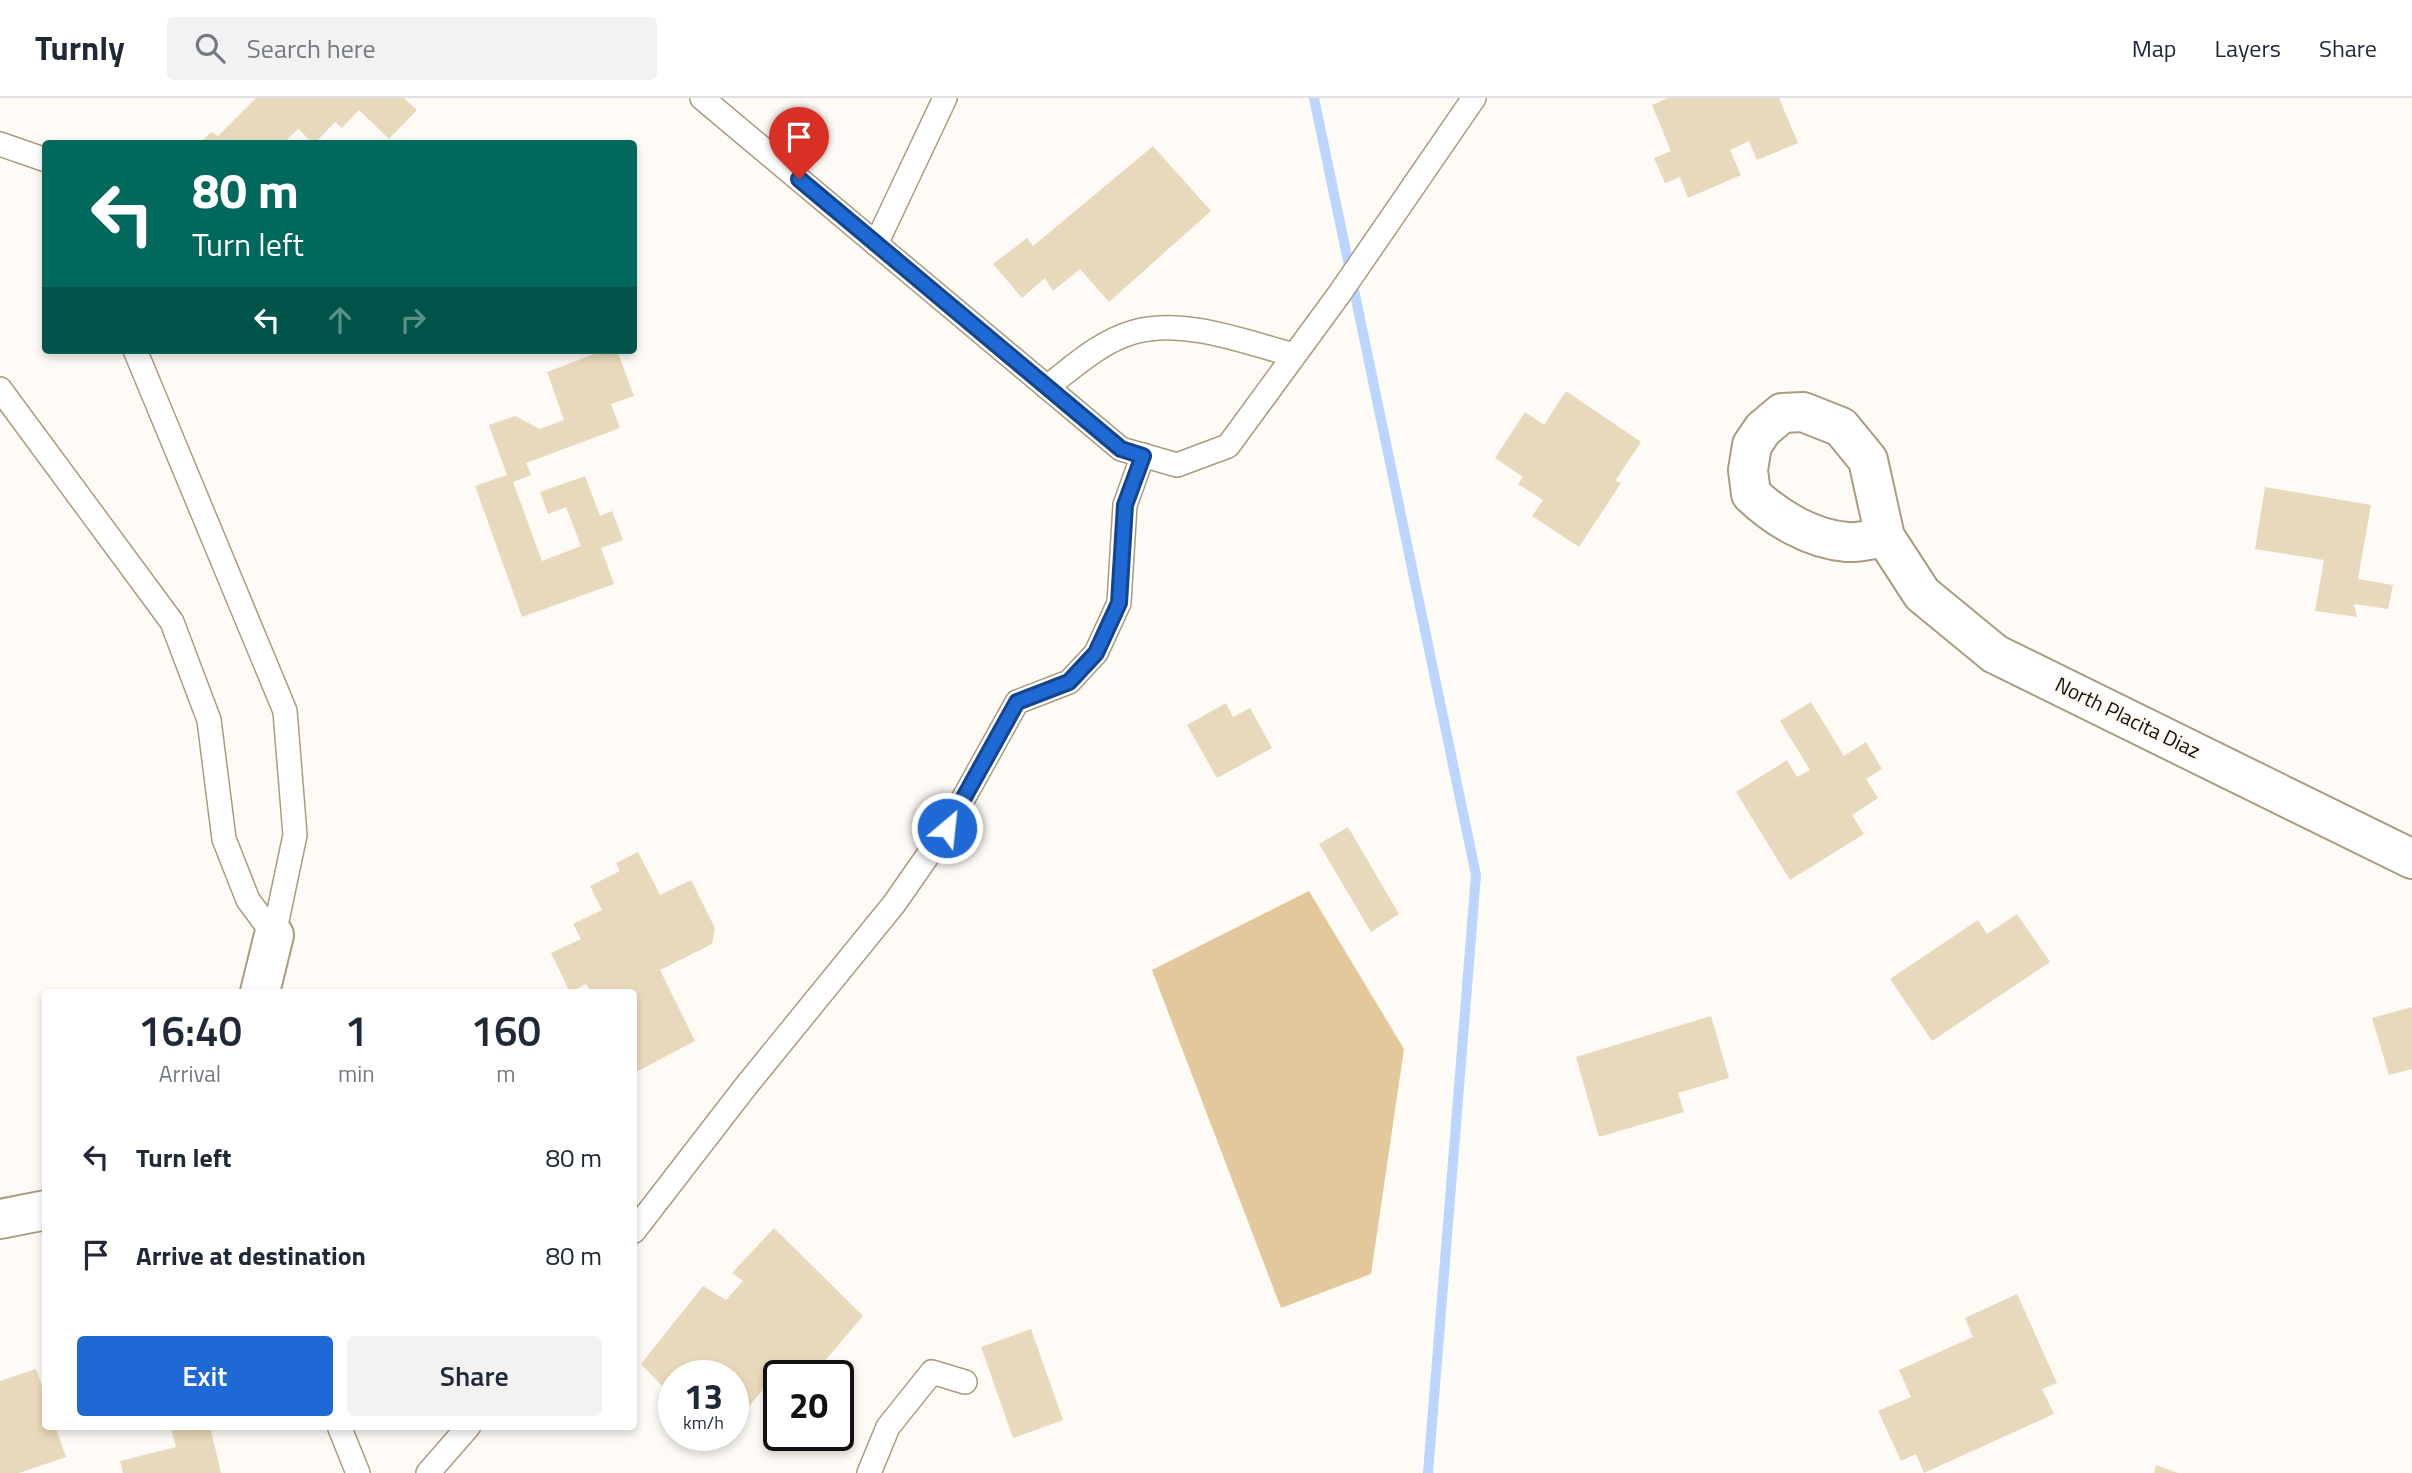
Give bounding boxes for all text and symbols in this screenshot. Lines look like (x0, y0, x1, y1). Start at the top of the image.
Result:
search box (167, 17, 657, 80)
text: Turnly (35, 23, 125, 73)
icon: search (191, 29, 229, 67)
text: Search here (247, 29, 376, 68)
text: Map (2132, 30, 2177, 66)
text: Layers (2215, 30, 2281, 66)
text: Share (2319, 30, 2377, 66)
pin (769, 107, 829, 179)
icon: arrive (780, 118, 818, 156)
text: 80 m (192, 152, 299, 227)
icon: left (77, 168, 168, 259)
text: Turn left (192, 220, 304, 268)
icon: left (248, 301, 286, 339)
icon: ahead (321, 301, 359, 339)
icon: right (394, 301, 432, 339)
street label: North Placita Diaz (2050, 668, 2206, 766)
position arrow (910, 791, 984, 865)
text: 16:40 (138, 998, 242, 1062)
text: 1 (345, 998, 368, 1062)
text: 160 (471, 998, 541, 1062)
text: Arrival (159, 1056, 221, 1091)
text: min (338, 1056, 375, 1091)
text: m (496, 1056, 515, 1091)
icon: left (77, 1138, 115, 1176)
text: Turn left (136, 1138, 231, 1177)
text: 80 m (545, 1138, 602, 1177)
icon: arrive (77, 1236, 115, 1274)
text: Arrive at destination (136, 1236, 366, 1275)
text: 80 m (545, 1236, 602, 1275)
button: Exit (77, 1336, 333, 1416)
button: Share (347, 1336, 602, 1416)
speed limit sign: 20 (763, 1360, 854, 1451)
text: 13 (684, 1369, 723, 1423)
text: km/h (683, 1409, 724, 1436)

